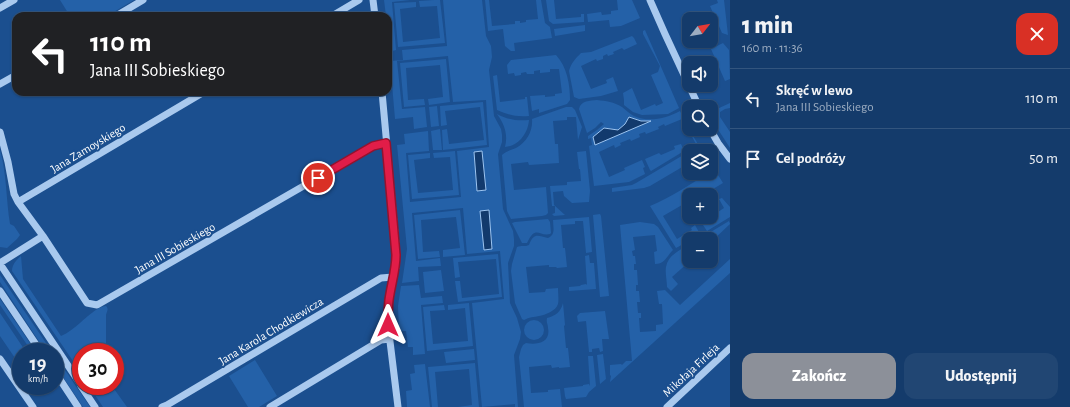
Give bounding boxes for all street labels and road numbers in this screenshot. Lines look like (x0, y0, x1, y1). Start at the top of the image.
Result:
street label: Jana Zamoyskiego (49, 121, 128, 176)
street label: Jana III Sobieskiego (133, 220, 217, 276)
street label: Jana Karola Chodkiewicza (217, 295, 326, 367)
street label: Mikołaja Firleja (661, 341, 722, 400)

